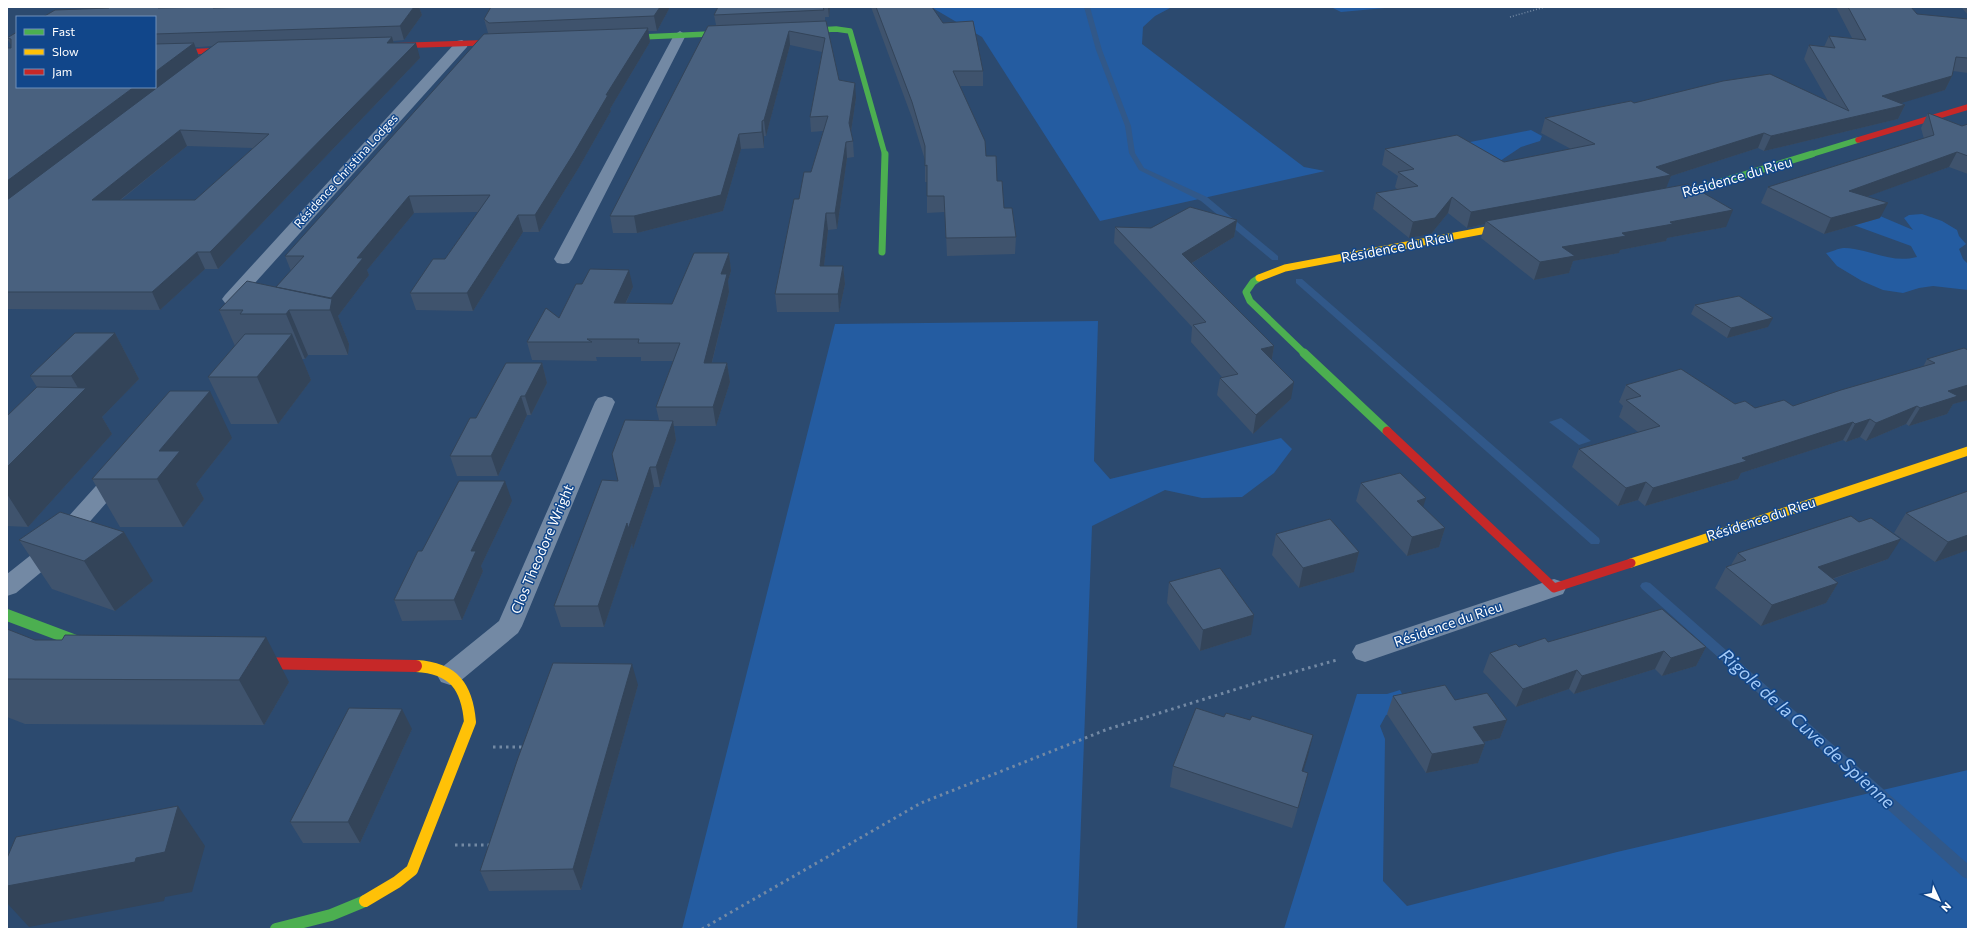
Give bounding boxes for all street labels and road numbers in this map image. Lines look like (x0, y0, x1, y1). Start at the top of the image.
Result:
street label: Résidence Christina Lodges (290, 111, 400, 230)
street label: Résidence du Rieu (1680, 153, 1794, 200)
street label: Résidence du Rieu (1340, 227, 1454, 266)
street label: Clos Theodore Wright (507, 481, 577, 616)
street label: Résidence du Rieu (1704, 493, 1817, 544)
street label: Résidence du Rieu (1391, 597, 1504, 650)

